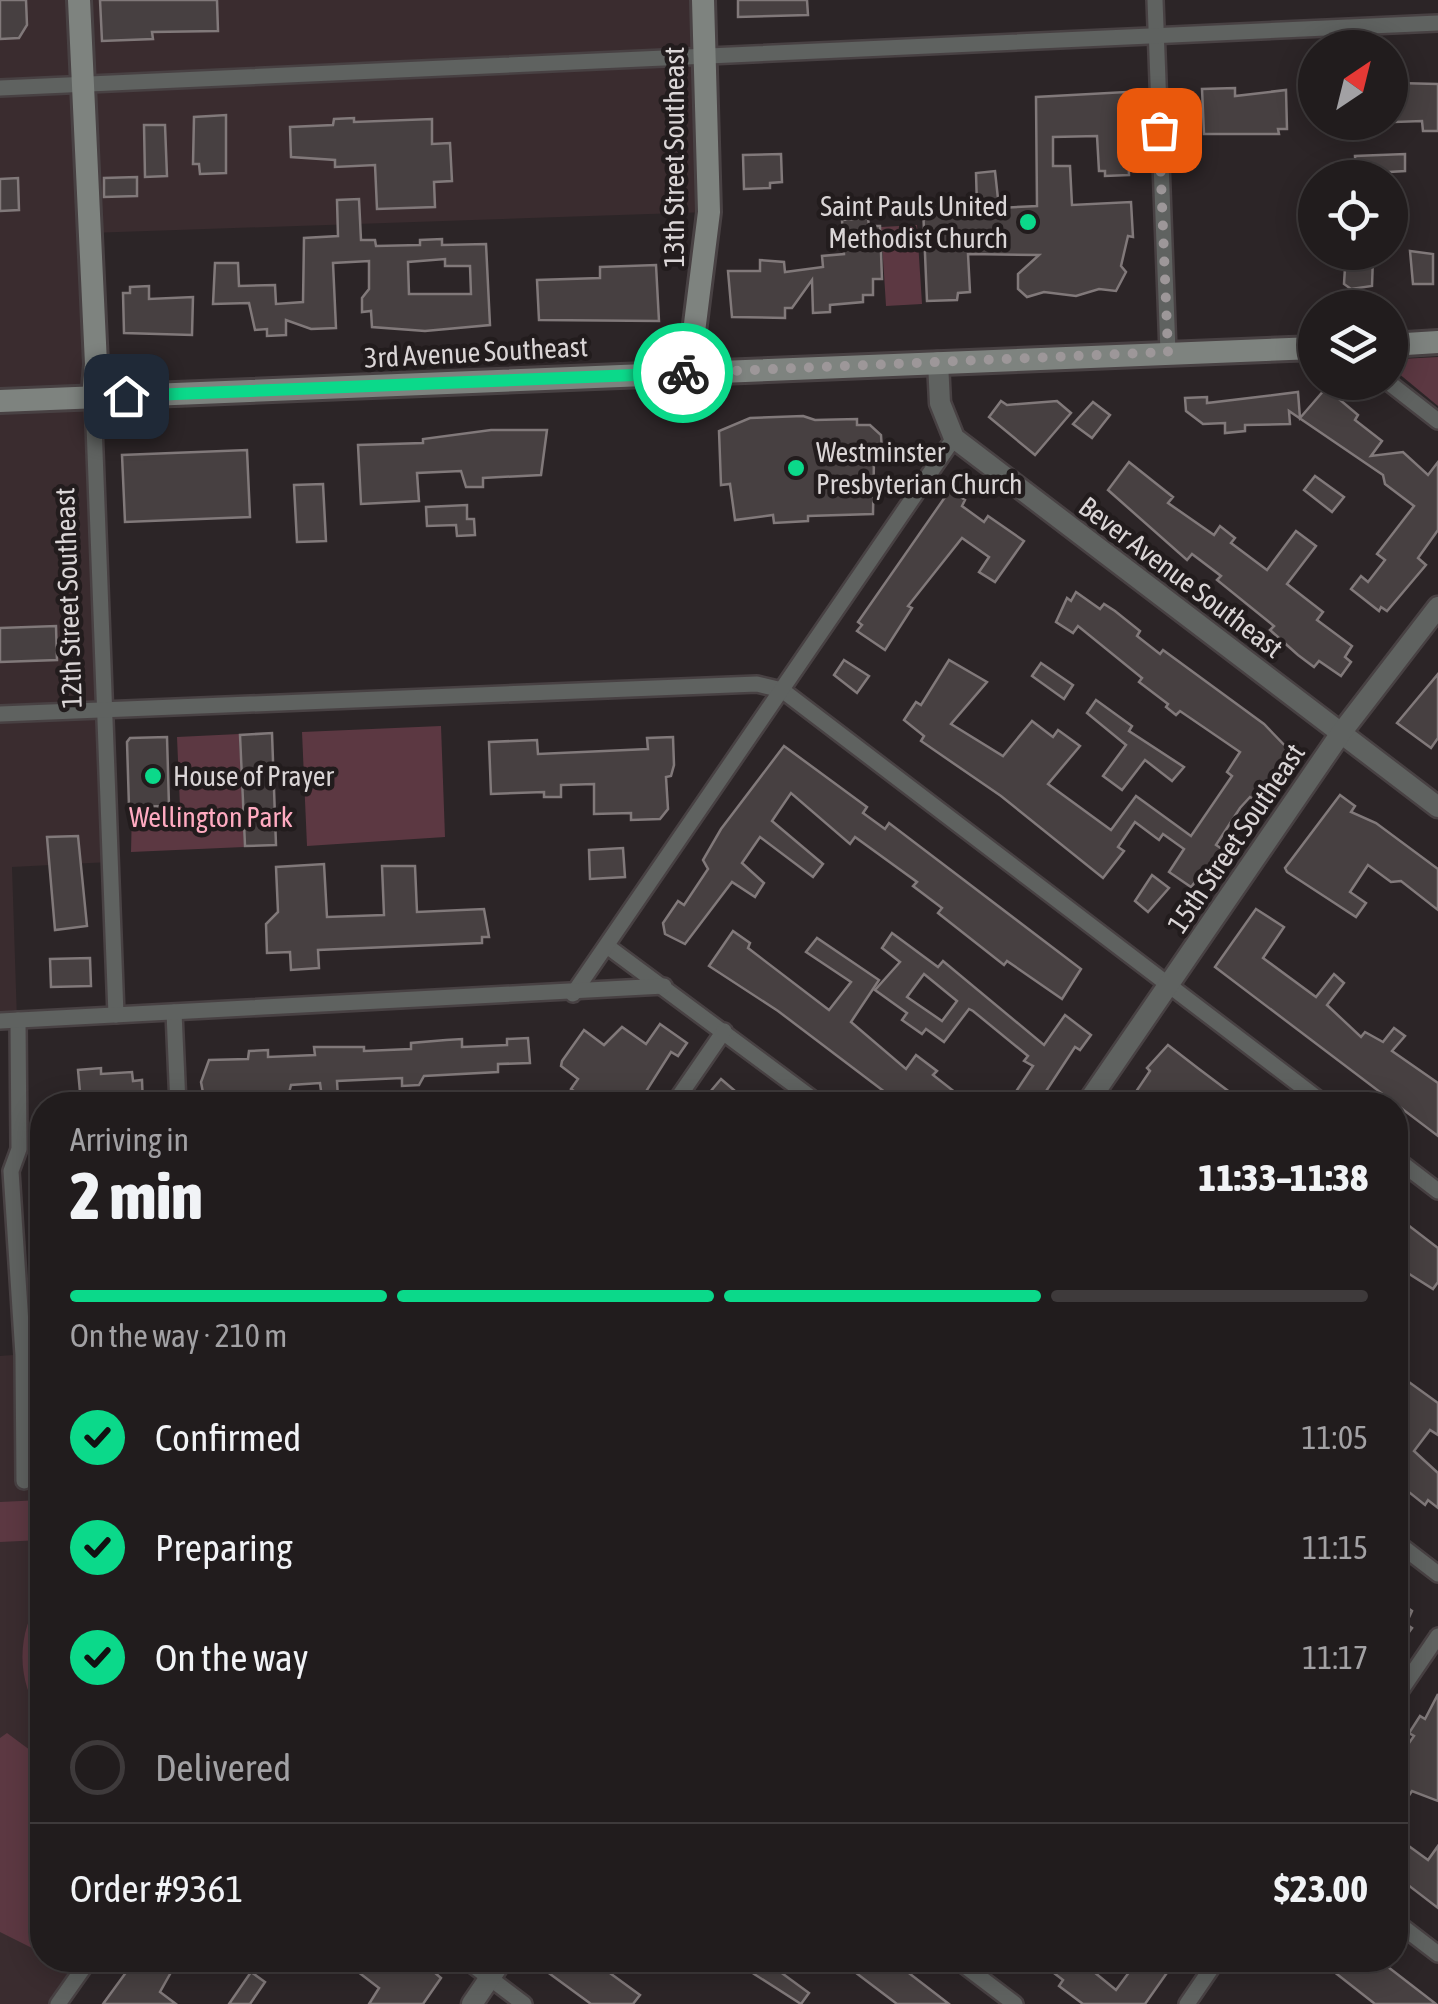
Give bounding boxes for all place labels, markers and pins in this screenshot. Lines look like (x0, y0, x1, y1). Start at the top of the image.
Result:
pin (1117, 88, 1202, 173)
place label: Saint Pauls United Methodist Church (820, 190, 1008, 254)
marker: Saint Pauls United Methodist Church (1017, 211, 1039, 233)
pin (84, 354, 169, 439)
place label: Westminster Presbyterian Church (816, 436, 1023, 500)
marker: Westminster Presbyterian Church (785, 457, 807, 479)
place label: House of Prayer (173, 760, 335, 792)
marker: House of Prayer (142, 765, 164, 787)

